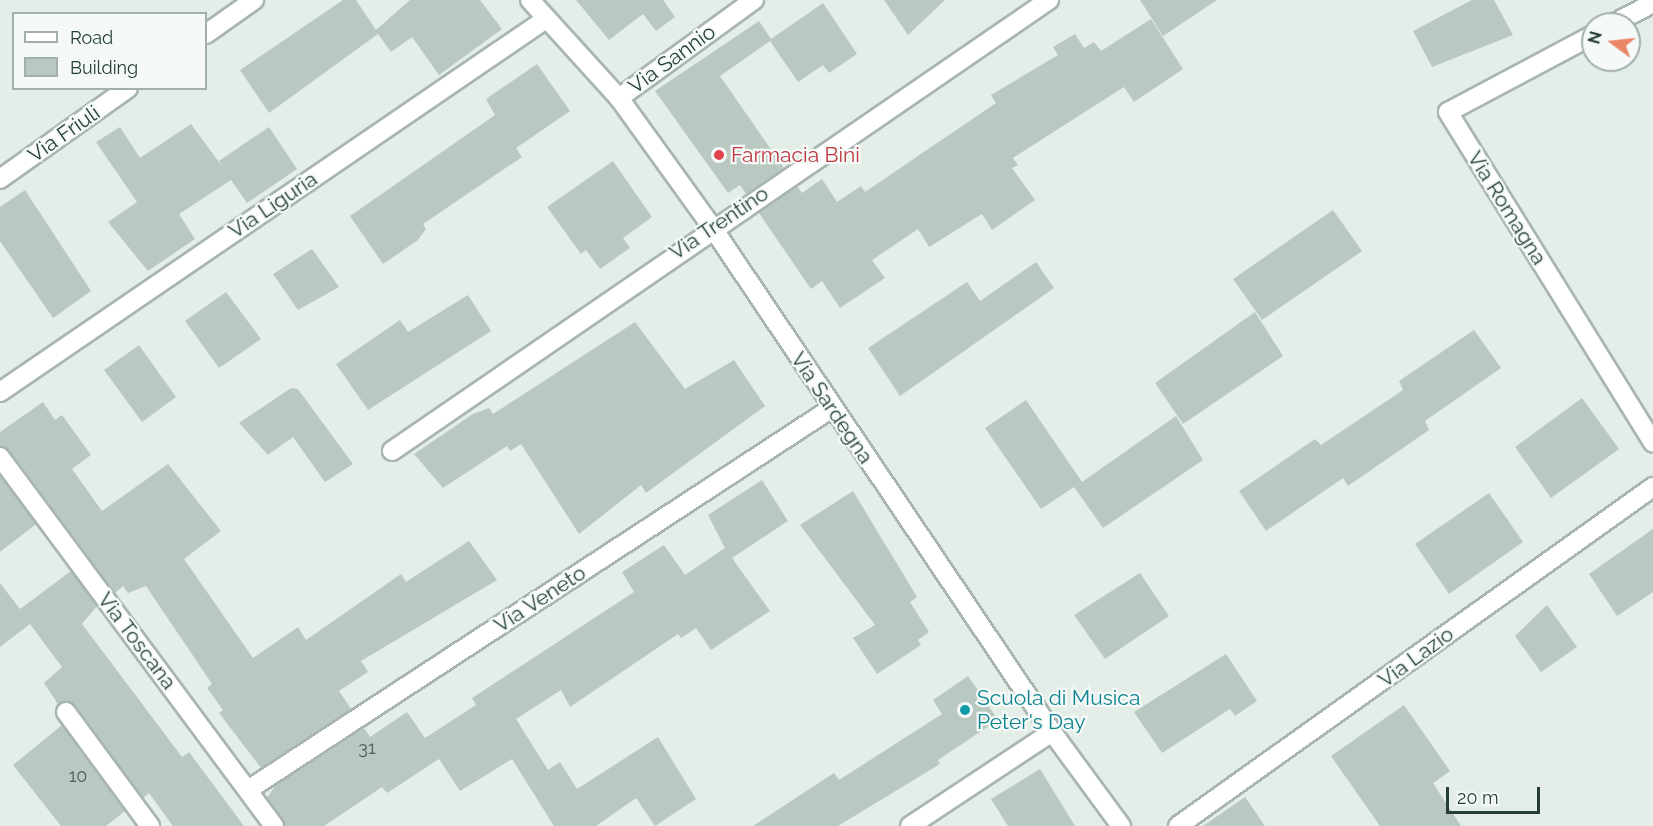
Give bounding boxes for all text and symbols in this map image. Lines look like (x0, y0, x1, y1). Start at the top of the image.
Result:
legend (12, 12, 207, 90)
north arrow (1581, 12, 1641, 72)
street label: Via Sannio (624, 19, 720, 99)
text: Road (70, 27, 113, 48)
text: N (1584, 29, 1606, 46)
text: Building (70, 57, 138, 78)
street label: Via Friuli (23, 100, 105, 168)
place label: Farmacia Bini (731, 142, 860, 168)
street label: Via Romagna (1462, 147, 1552, 269)
marker: Farmacia Bini (712, 148, 726, 162)
street label: Via Liguria (224, 166, 322, 244)
street label: Via Trentino (665, 181, 773, 265)
street label: Via Sardegna (785, 347, 879, 469)
street label: Via Veneto (489, 560, 591, 638)
street label: Via Toscana (92, 587, 182, 695)
street label: Via Lazio (1374, 621, 1458, 693)
place label: Scuola di Musica Peter's Day (977, 685, 1140, 735)
marker: Scuola di Musica Peter's Day (958, 703, 972, 717)
house number: 31 (358, 737, 376, 759)
house number: 10 (69, 765, 87, 787)
scale bar (1449, 775, 1544, 813)
text: 20 m (1457, 787, 1499, 808)

